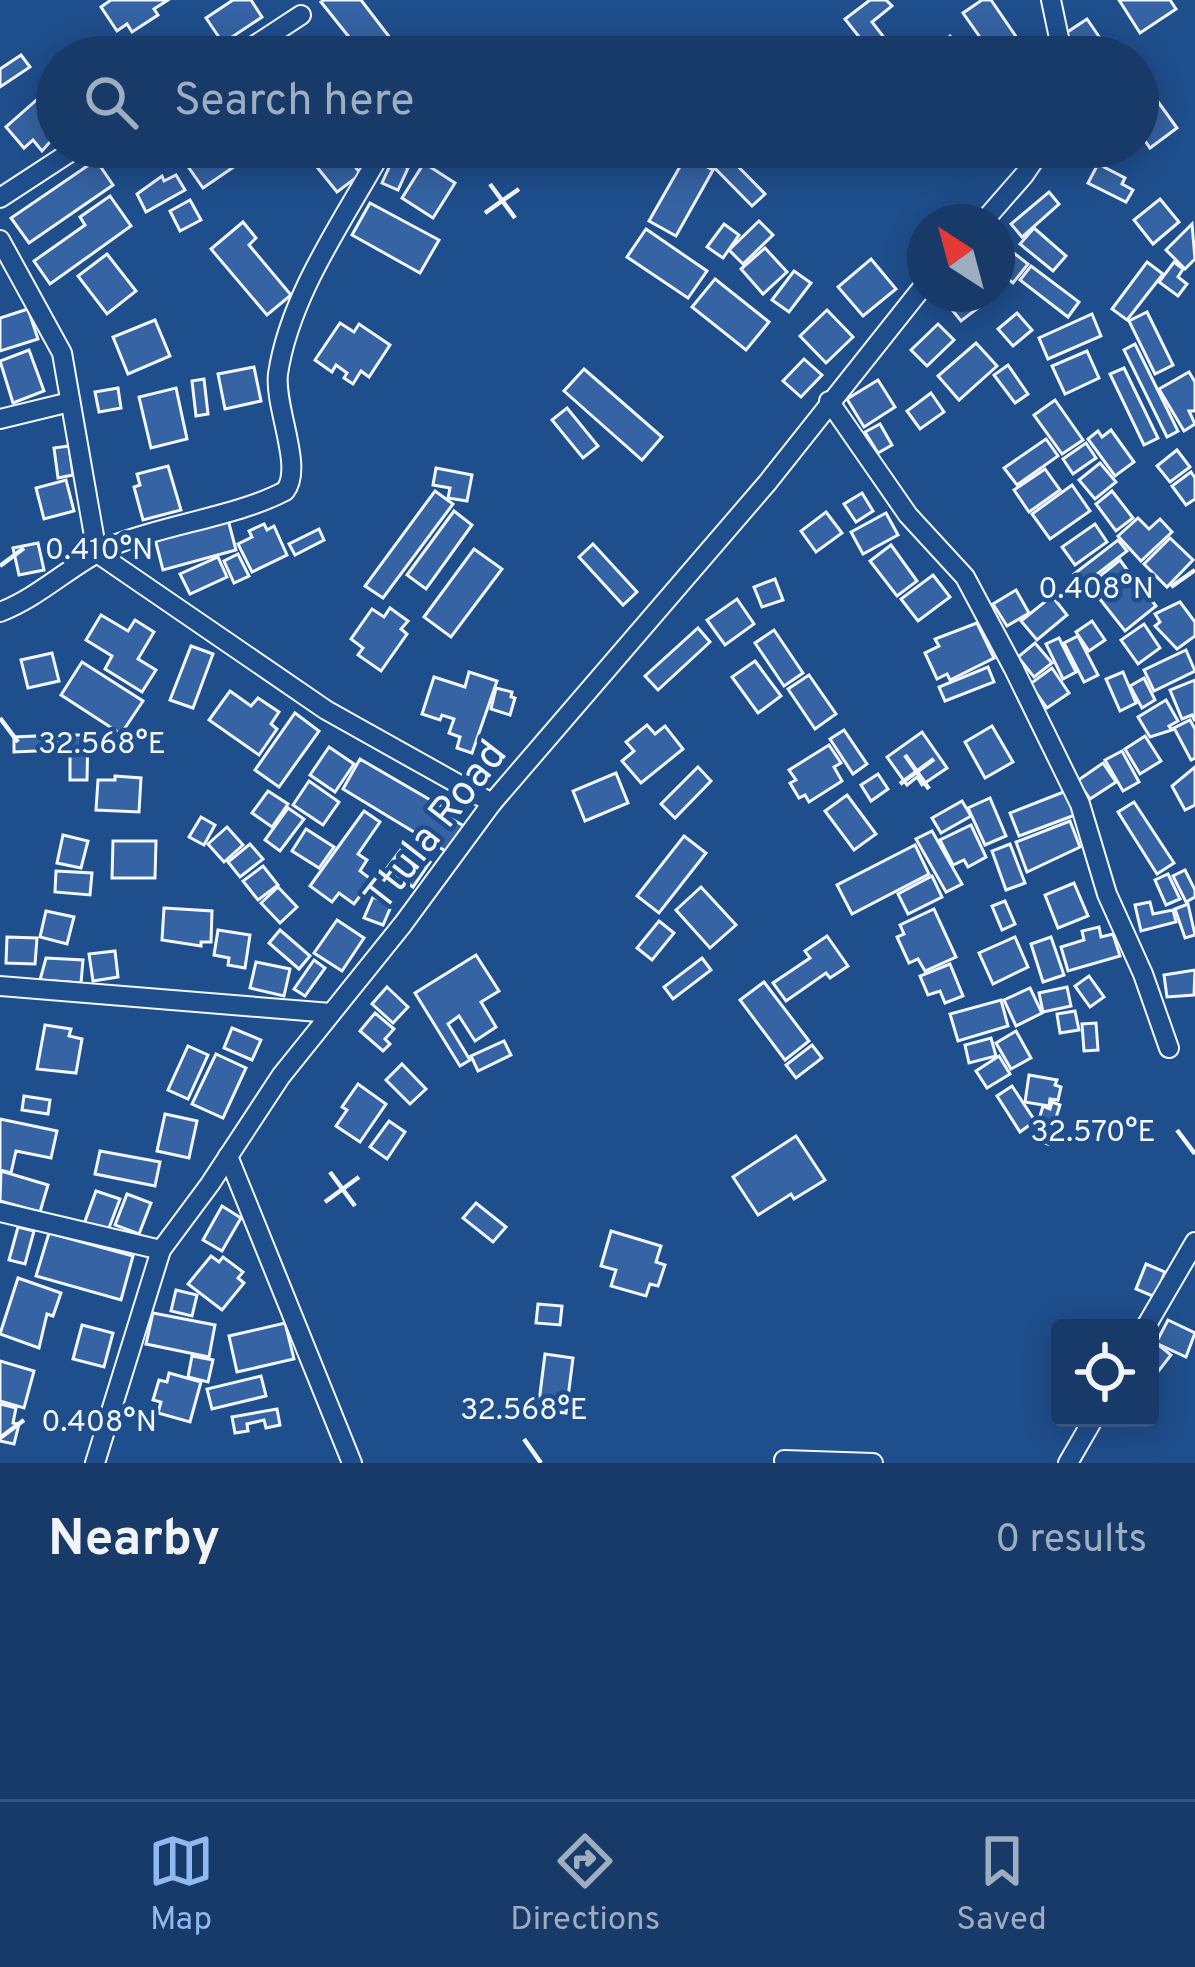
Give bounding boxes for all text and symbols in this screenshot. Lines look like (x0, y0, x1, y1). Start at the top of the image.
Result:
search box (36, 36, 1159, 168)
icon: search (78, 69, 144, 135)
text: Search here (174, 74, 414, 131)
north arrow (907, 204, 1015, 312)
text: 0.410°N (45, 533, 153, 570)
text: 0.408°N (1038, 572, 1154, 609)
text: 32.568°E (38, 727, 166, 764)
street label: Ttula Road (355, 731, 521, 923)
text: 32.570°E (1030, 1115, 1156, 1152)
map controls (1051, 1319, 1159, 1427)
button: locate (1051, 1319, 1159, 1427)
text: 32.568°E (460, 1393, 588, 1430)
text: 0.408°N (41, 1405, 157, 1442)
text: Nearby (48, 1509, 220, 1574)
text: 0 results (995, 1517, 1147, 1566)
tab: Map (148, 1828, 214, 1942)
tab: Directions (510, 1828, 660, 1942)
tab: Saved (956, 1828, 1047, 1942)

